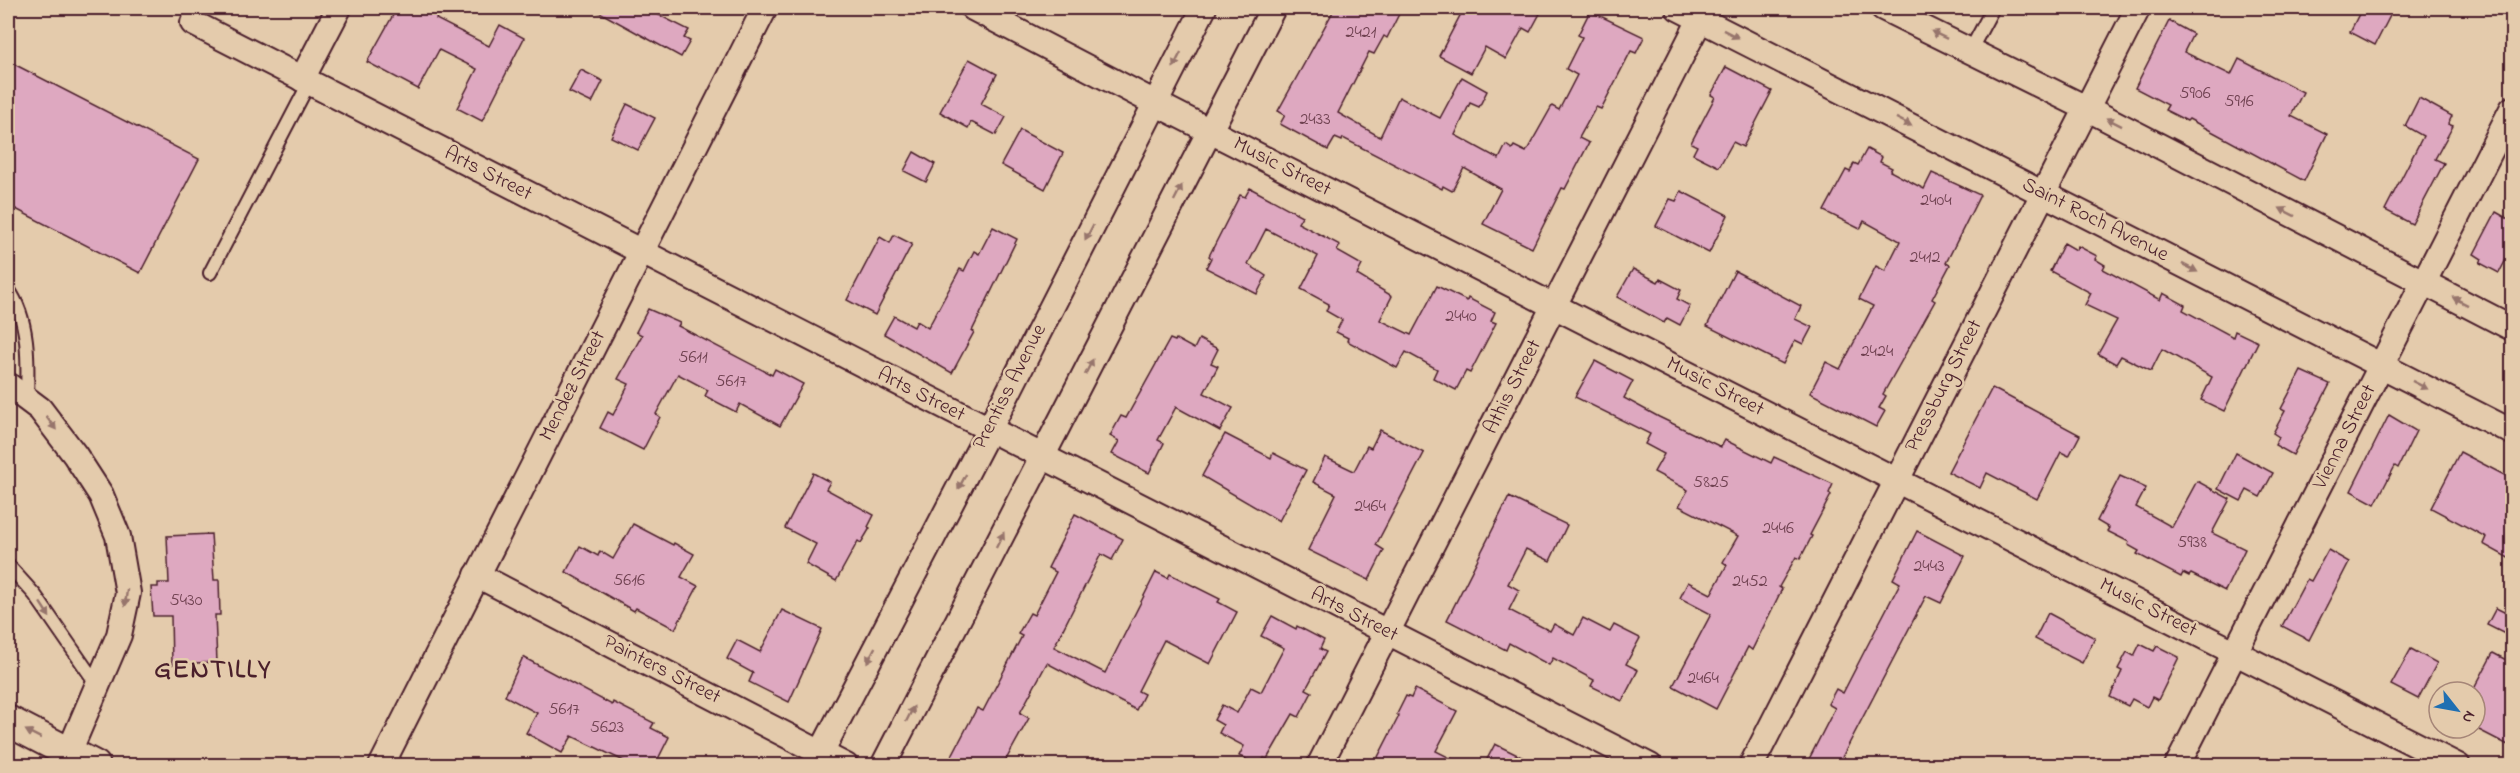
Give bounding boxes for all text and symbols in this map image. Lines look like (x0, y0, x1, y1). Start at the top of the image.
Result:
house number: 2421 (1345, 20, 1377, 46)
one-way arrow (1722, 29, 1739, 39)
one-way arrow (1931, 31, 1948, 40)
one-way arrow (1173, 51, 1182, 68)
house number: 5906 (2179, 81, 2211, 107)
house number: 5916 (2224, 89, 2254, 115)
house number: 2433 (1299, 107, 1331, 133)
one-way arrow (2105, 117, 2122, 127)
one-way arrow (1896, 118, 1913, 127)
street label: Music Street (1228, 129, 1336, 205)
street label: Arts Street (439, 139, 537, 209)
street label: Saint Roch Avenue (2016, 170, 2174, 270)
one-way arrow (1173, 185, 1182, 202)
house number: 2404 (1920, 188, 1952, 214)
one-way arrow (2278, 207, 2295, 217)
one-way arrow (1084, 225, 1094, 242)
house number: 2412 (1909, 245, 1941, 271)
one-way arrow (2182, 263, 2199, 273)
one-way arrow (2452, 296, 2469, 306)
house number: 2440 (1445, 304, 1477, 330)
street label: Pressburg Street (1898, 314, 1992, 458)
street label: Prentiss Avenue (965, 318, 1055, 455)
street label: Mendez Street (532, 325, 614, 447)
street label: Athis Street (1476, 334, 1550, 440)
house number: 2424 (1861, 339, 1894, 365)
house number: 5611 (678, 345, 708, 371)
street label: Music Street (1661, 349, 1769, 425)
one-way arrow (1084, 358, 1094, 375)
street label: Arts Street (872, 360, 970, 430)
house number: 5617 (715, 369, 747, 395)
street label: Vienna Street (2305, 379, 2384, 496)
one-way arrow (2412, 380, 2429, 390)
one-way arrow (45, 415, 57, 431)
house number: 5825 (1693, 470, 1729, 496)
one-way arrow (957, 473, 966, 490)
house number: 2464 (1354, 494, 1386, 520)
house number: 2446 (1762, 516, 1794, 542)
house number: 5938 (2177, 530, 2207, 556)
one-way arrow (995, 532, 1004, 549)
house number: 2443 (1913, 554, 1945, 580)
house number: 5616 (613, 568, 645, 594)
house number: 2452 (1732, 569, 1768, 595)
street label: Music Street (2094, 570, 2202, 646)
street label: Arts Street (1305, 580, 1403, 650)
house number: 5430 (170, 588, 203, 614)
one-way arrow (121, 589, 131, 608)
one-way arrow (39, 602, 50, 618)
street label: Painters Street (598, 628, 726, 712)
one-way arrow (867, 646, 876, 663)
district label: GENTILLY (154, 651, 272, 690)
house number: 2464 (1687, 666, 1719, 692)
north arrow (2427, 680, 2487, 740)
house number: 5617 (548, 697, 580, 723)
one-way arrow (905, 705, 915, 722)
text: N (2455, 706, 2481, 728)
house number: 5623 (590, 715, 624, 741)
one-way arrow (24, 729, 41, 739)

